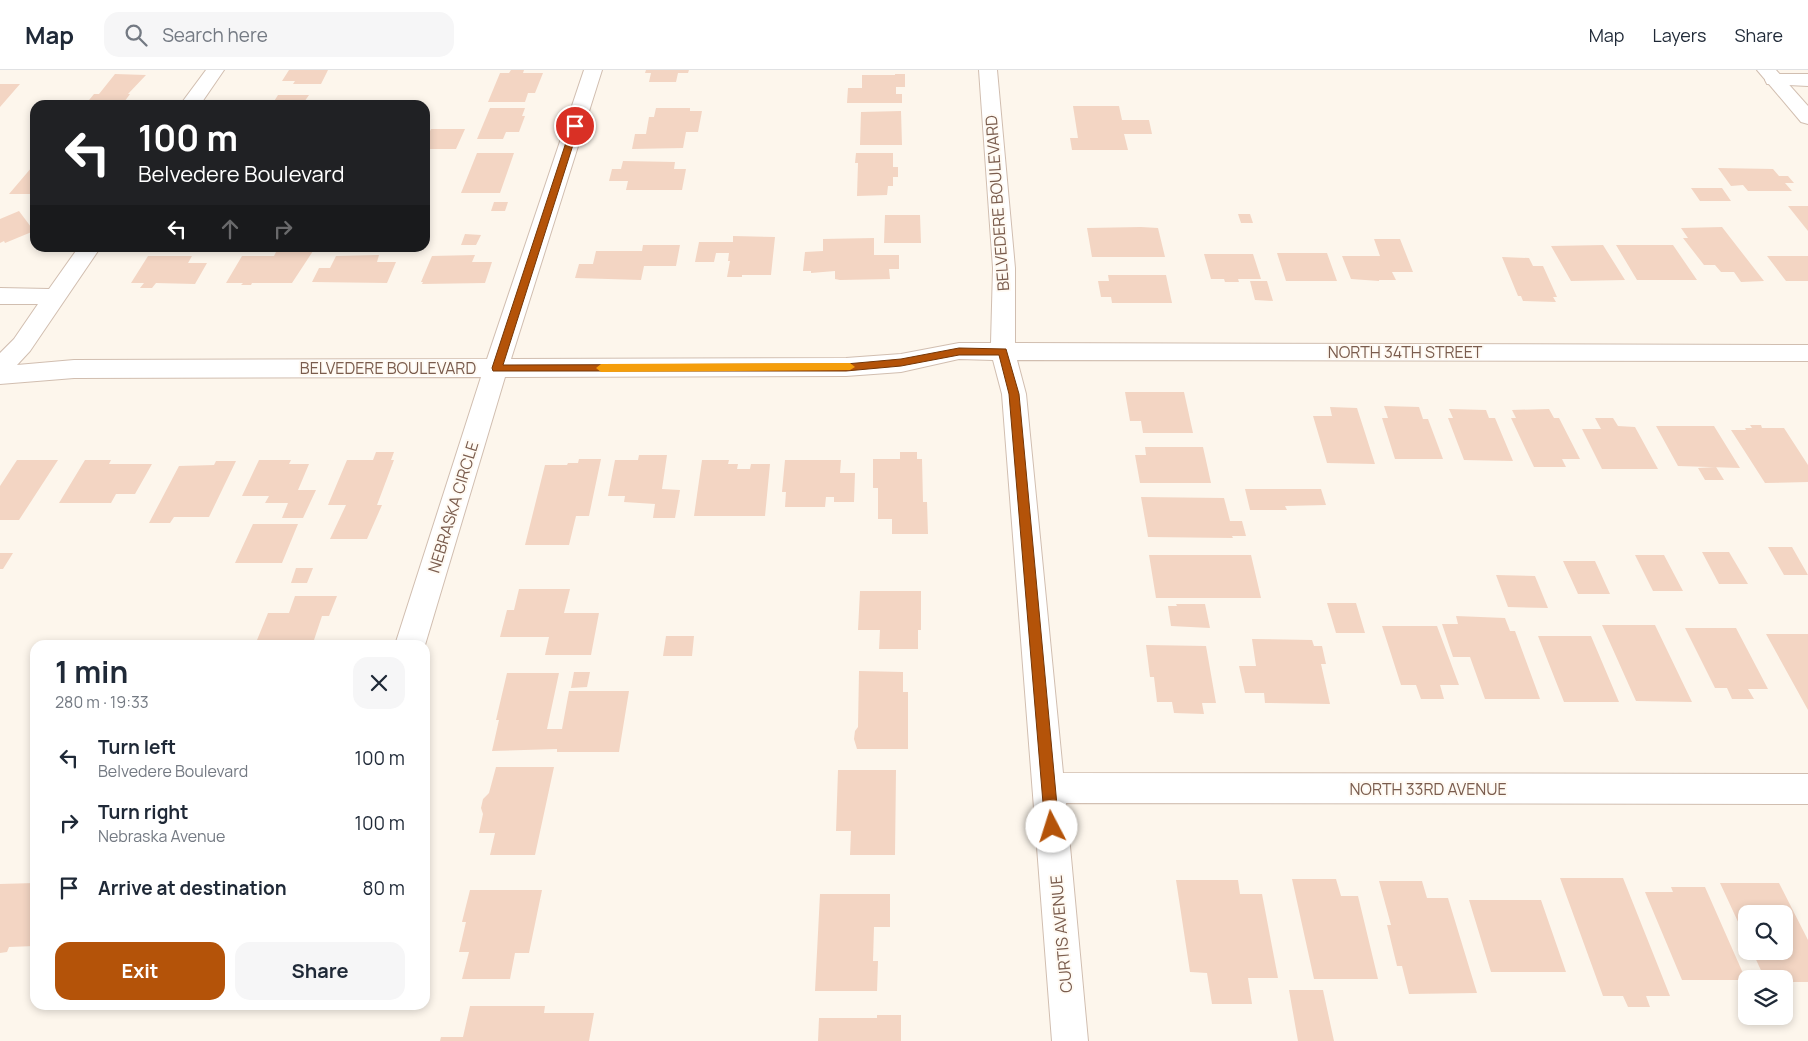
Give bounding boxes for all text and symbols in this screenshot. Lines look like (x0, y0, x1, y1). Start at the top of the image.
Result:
search box (104, 12, 454, 57)
text: Map (25, 18, 74, 51)
icon: search (122, 21, 150, 49)
text: Search here (162, 22, 268, 48)
text: Map (1589, 23, 1624, 47)
text: Layers (1652, 23, 1706, 47)
text: Share (1734, 23, 1783, 47)
pin (554, 105, 596, 147)
icon: arrive (561, 112, 589, 140)
text: 100 m (138, 114, 238, 162)
street label: BELVEDERE BOULEVARD (980, 114, 1014, 292)
icon: left (55, 120, 120, 185)
text: Belvedere Boulevard (138, 159, 345, 189)
icon: left (163, 215, 191, 243)
icon: ahead (216, 215, 244, 243)
icon: right (269, 215, 297, 243)
street label: NORTH 34TH STREET (1328, 341, 1483, 363)
street label: BELVEDERE BOULEVARD (300, 357, 476, 379)
street label: NEBRASKA CIRCLE (423, 439, 483, 575)
text: 1 min (55, 651, 128, 692)
button: close (353, 657, 405, 709)
text: 280 m · 19:33 (55, 691, 149, 713)
text: Turn left (98, 734, 176, 760)
icon: left (55, 744, 83, 772)
text: 100 m (354, 745, 405, 771)
text: Belvedere Boulevard (98, 760, 248, 782)
street label: NORTH 33RD AVENUE (1349, 778, 1507, 800)
text: Turn right (98, 799, 188, 825)
position arrow (1025, 800, 1077, 852)
icon: right (55, 809, 83, 837)
text: 100 m (354, 810, 405, 836)
text: Nebraska Avenue (98, 825, 225, 847)
icon: arrive (55, 874, 83, 902)
street label: CURTIS AVENUE (1045, 874, 1077, 994)
text: Arrive at destination (98, 875, 287, 901)
text: 80 m (362, 875, 405, 901)
map controls (1738, 905, 1793, 1025)
button: search (1738, 905, 1793, 960)
button: Exit (55, 942, 225, 1000)
button: Share (235, 942, 405, 1000)
button: layers (1738, 970, 1793, 1025)

